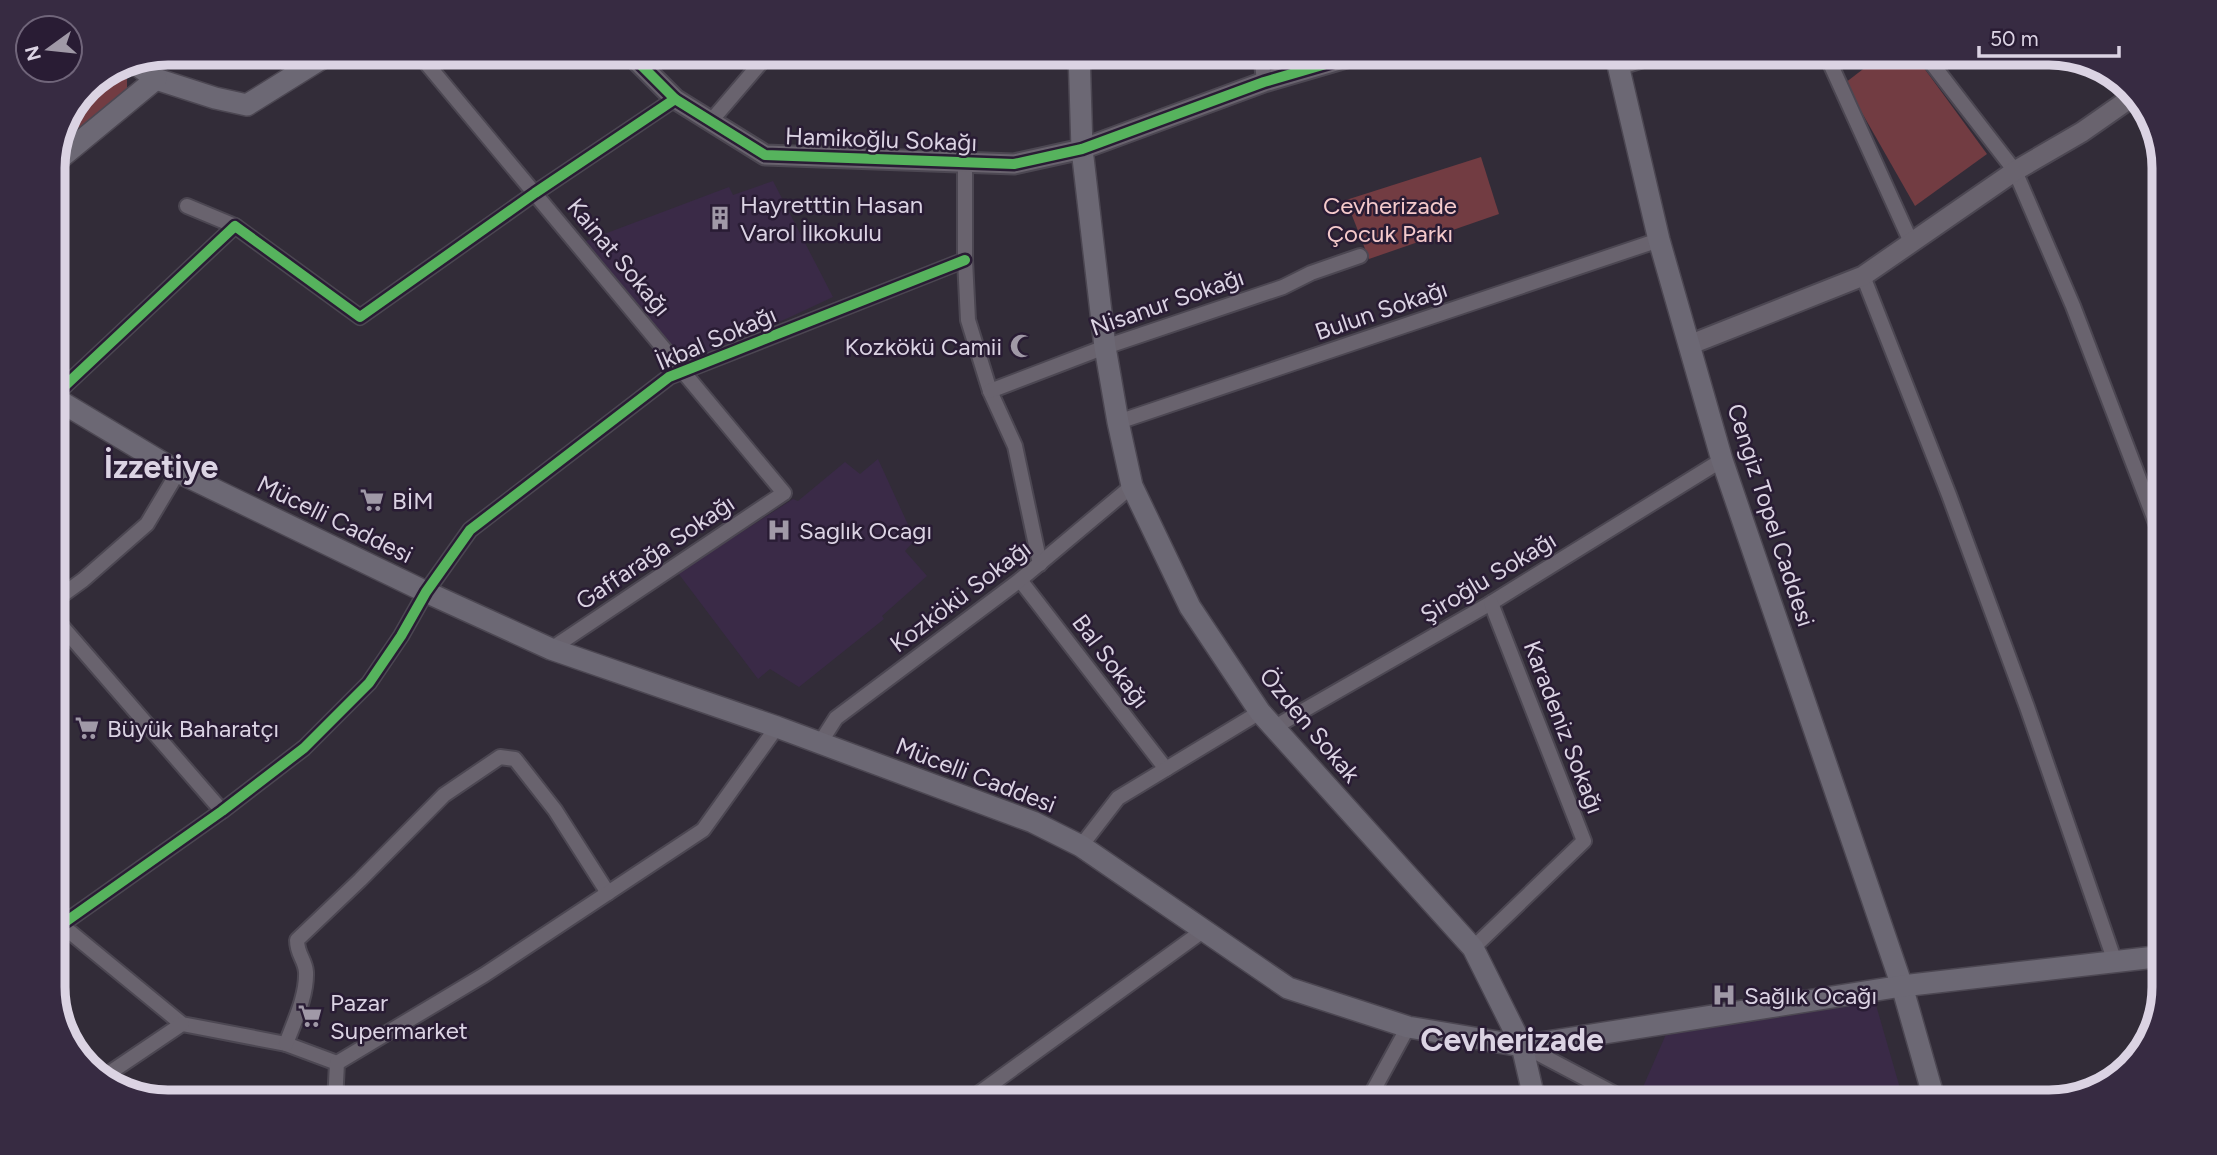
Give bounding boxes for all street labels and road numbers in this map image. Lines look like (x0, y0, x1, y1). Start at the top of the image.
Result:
street label: Hamikoğlu Sokağı (784, 121, 978, 157)
street label: Kainat Sokağı (561, 192, 677, 322)
street label: Nisanur Sokağı (1086, 262, 1248, 342)
street label: Bulun Sokağı (1311, 274, 1451, 346)
street label: İkbal Sokağı (652, 300, 780, 376)
street label: Cengiz Topel Caddesi (1721, 400, 1821, 630)
street label: Mücelli Caddesi (253, 469, 417, 569)
street label: Gaffarağa Sokağı (570, 488, 740, 616)
street label: Şiroğlu Sokağı (1415, 525, 1561, 629)
street label: Kozkökü Sokağı (884, 534, 1036, 658)
street label: Bal Sokağı (1066, 608, 1156, 714)
street label: Karadeniz Sokağı (1518, 636, 1610, 818)
street label: Özden Sokak (1254, 662, 1367, 789)
street label: Mücelli Caddesi (892, 731, 1060, 819)

